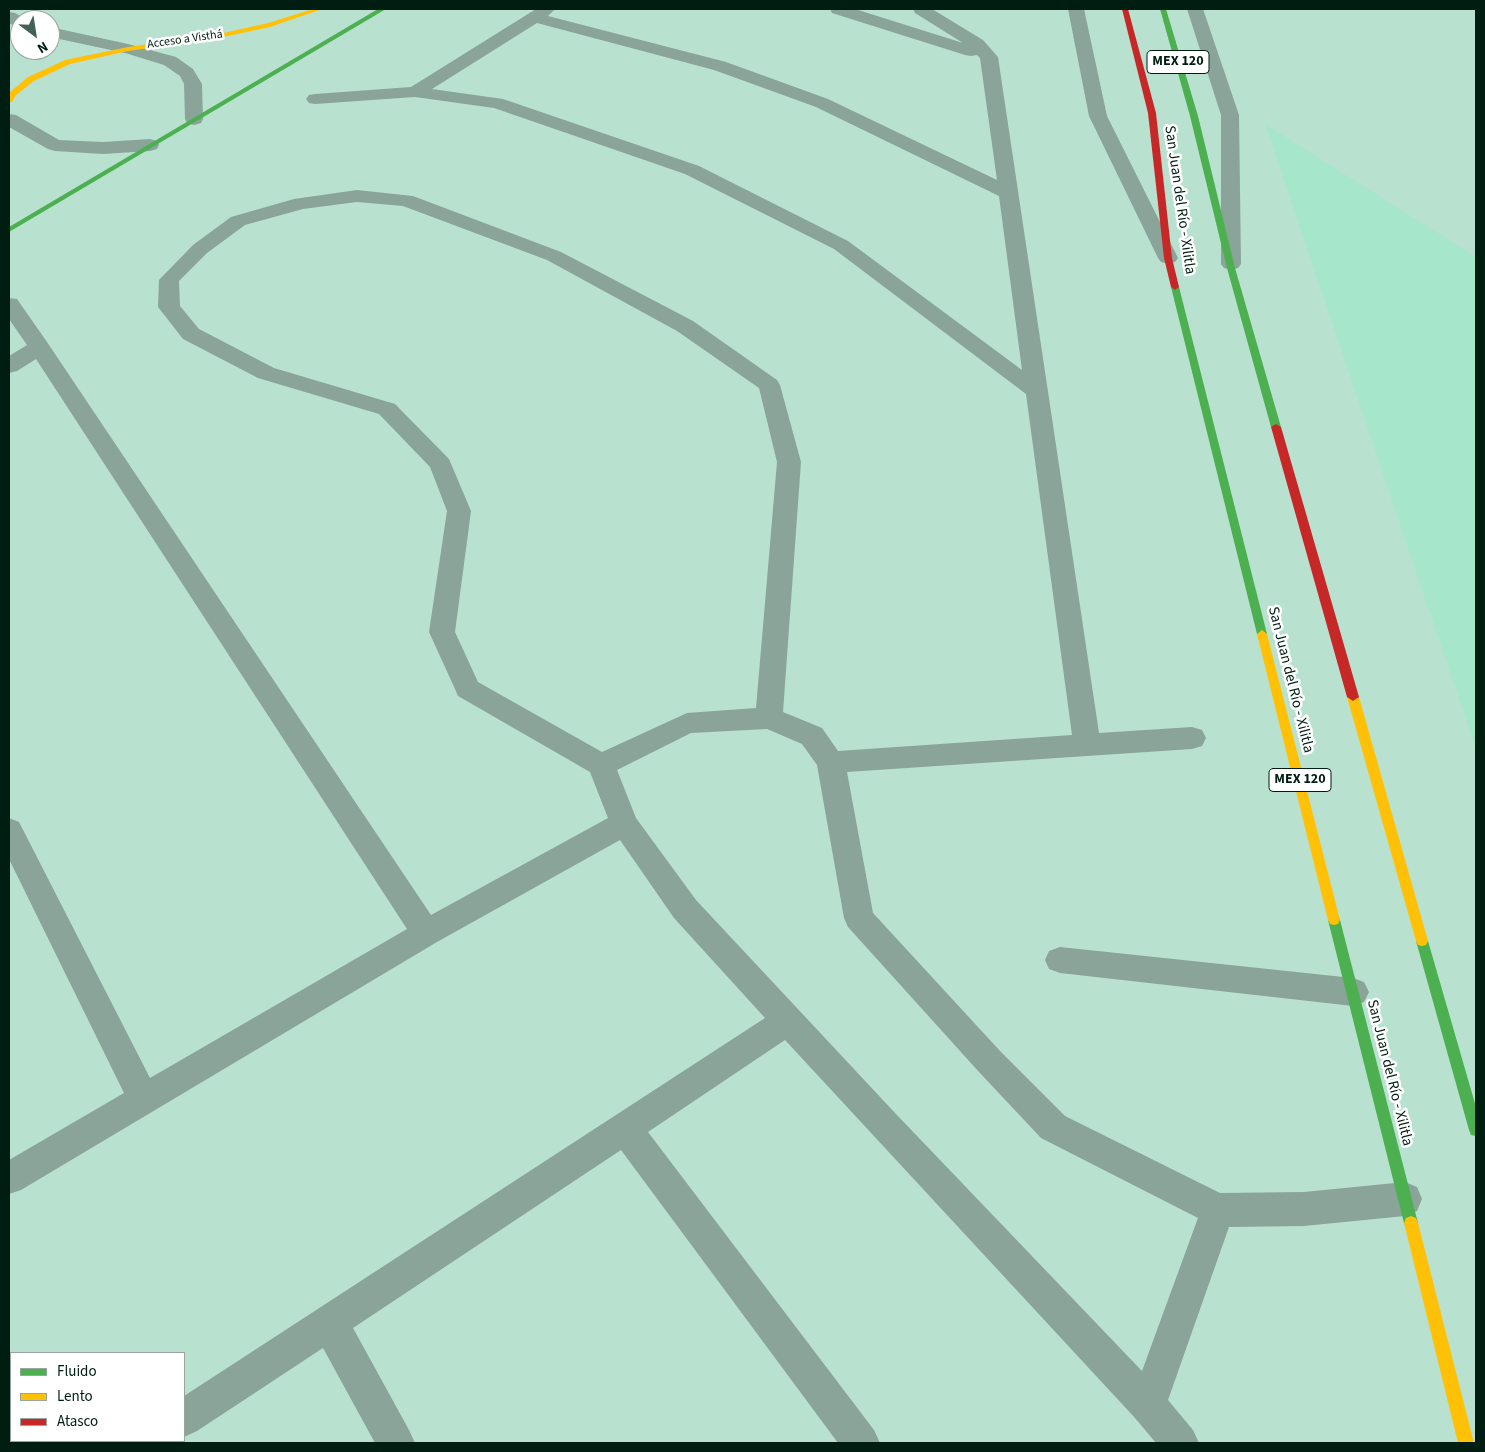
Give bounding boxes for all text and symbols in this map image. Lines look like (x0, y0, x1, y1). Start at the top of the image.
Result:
north arrow (10, 10, 60, 60)
street label: Acceso a Visthá (146, 28, 224, 52)
text: N (33, 36, 51, 58)
road number: MEX 120 (1147, 51, 1209, 74)
street label: San Juan del Río - Xilitla (1160, 125, 1198, 275)
street label: San Juan del Río - Xilitla (1263, 605, 1317, 755)
road number: MEX 120 (1269, 768, 1331, 792)
street label: San Juan del Río - Xilitla (1362, 998, 1416, 1148)
legend (10, 1352, 185, 1442)
text: Fluido (57, 1361, 97, 1382)
text: Lento (57, 1386, 93, 1407)
text: Atasco (57, 1411, 98, 1432)

